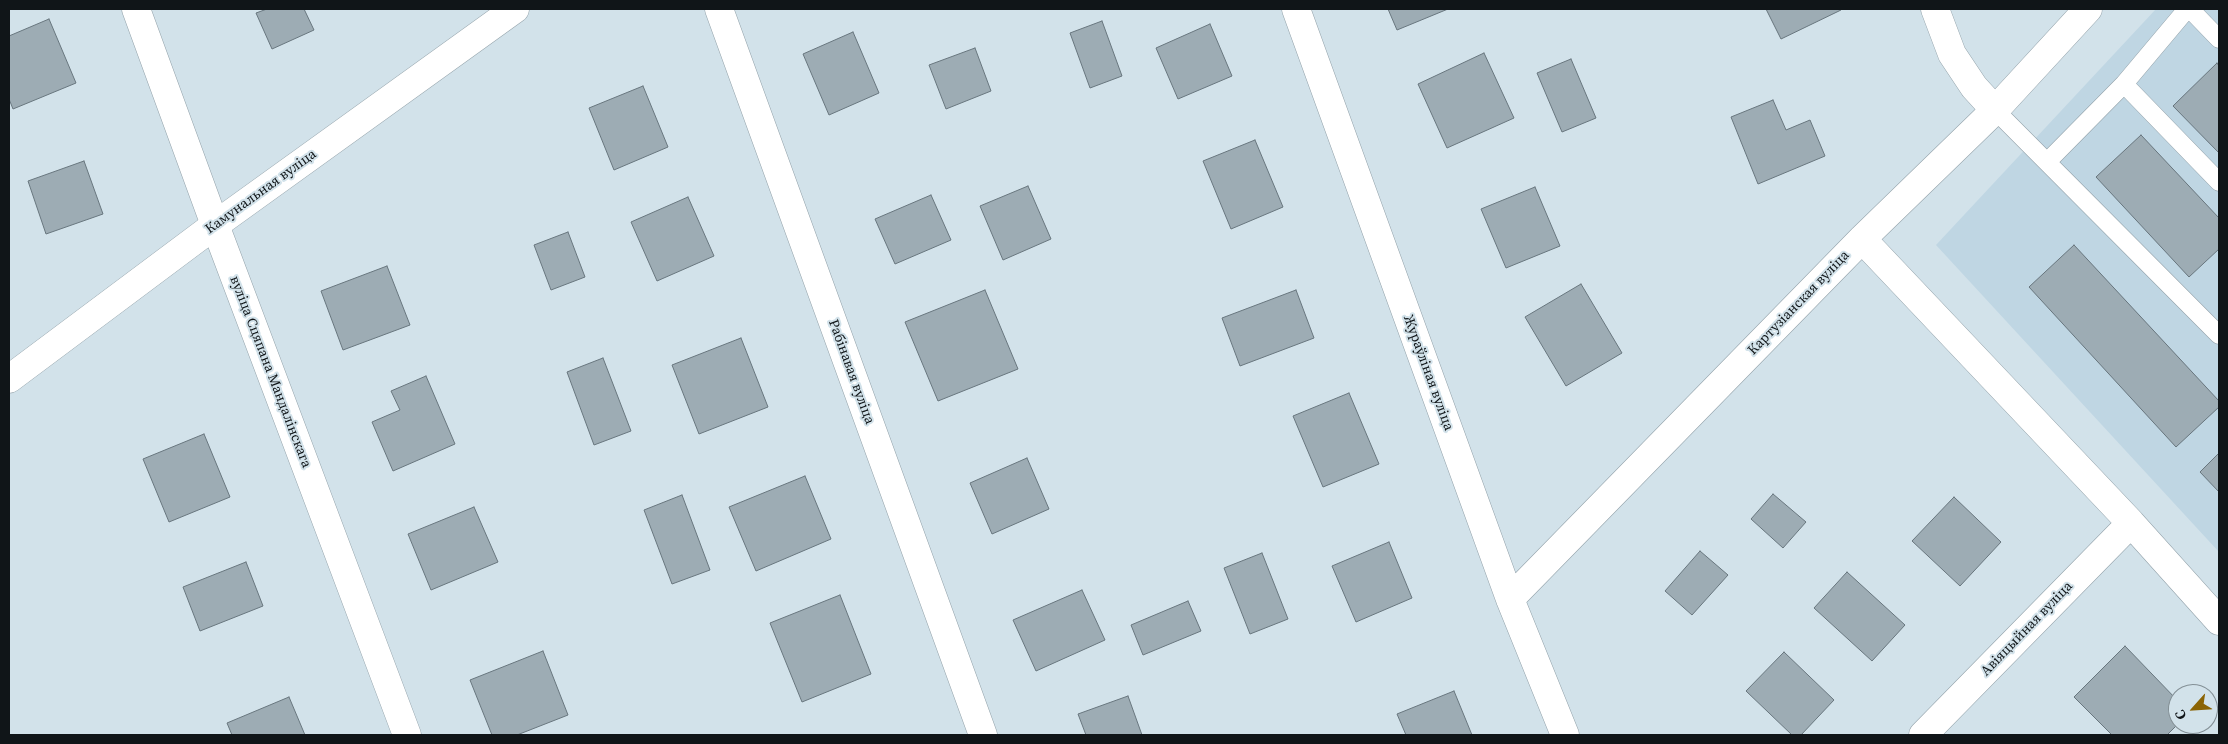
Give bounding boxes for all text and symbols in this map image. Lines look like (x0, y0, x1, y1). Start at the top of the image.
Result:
street label: Камунальная вуліца (202, 146, 320, 238)
street label: Картузіанская вуліца (1745, 247, 1853, 359)
street label: вуліца Сцяпана Мандалінскага (226, 274, 314, 470)
street label: Жураўліная вуліца (1399, 313, 1457, 433)
street label: Рабінавая вуліца (824, 317, 878, 427)
street label: Авіяцыйная вуліца (1978, 578, 2076, 680)
north arrow (2168, 684, 2218, 734)
text: С (2170, 707, 2191, 723)

